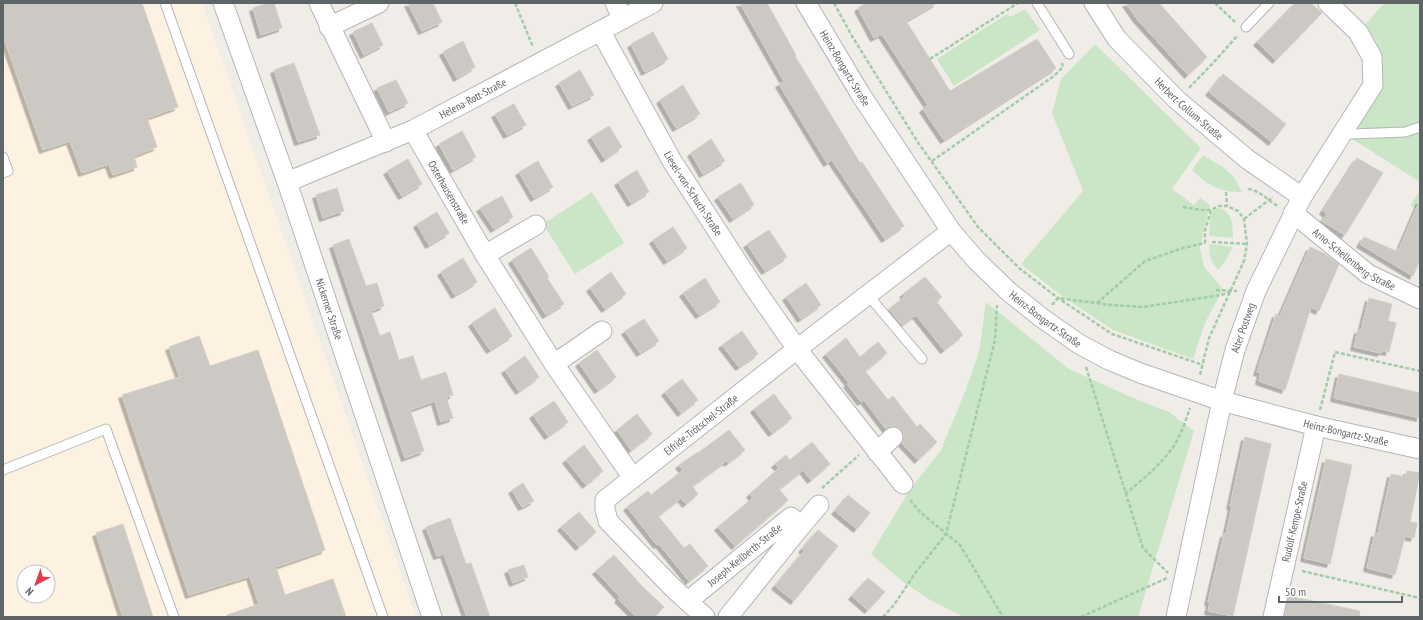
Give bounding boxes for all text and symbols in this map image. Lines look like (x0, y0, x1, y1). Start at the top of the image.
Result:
street label: Heinz-Bongartz-Straße (817, 27, 874, 109)
street label: Helena-Rott-Straße (437, 75, 509, 122)
street label: Herbert-Collum-Straße (1152, 75, 1226, 143)
street label: Liesel-von-Schuch-Straße (661, 149, 726, 239)
street label: Osterhausenstraße (425, 158, 473, 227)
street label: Arno-Schellenberg-Straße (1310, 225, 1398, 293)
street label: Nickerner Straße (313, 277, 346, 342)
street label: Heinz-Bongartz-Straße (1006, 288, 1085, 351)
street label: Alter Postweg (1228, 301, 1258, 354)
street label: Elfride-Trötschel-Straße (661, 391, 741, 458)
street label: Heinz-Bongartz-Straße (1302, 416, 1390, 449)
street label: Rudolf-Kempe-Straße (1279, 479, 1311, 563)
street label: Joseph-Keilberth-Straße (704, 520, 785, 590)
north arrow (16, 564, 56, 604)
scale bar (1279, 578, 1402, 604)
text: N (23, 584, 36, 599)
text: 50 m (1285, 584, 1306, 599)

